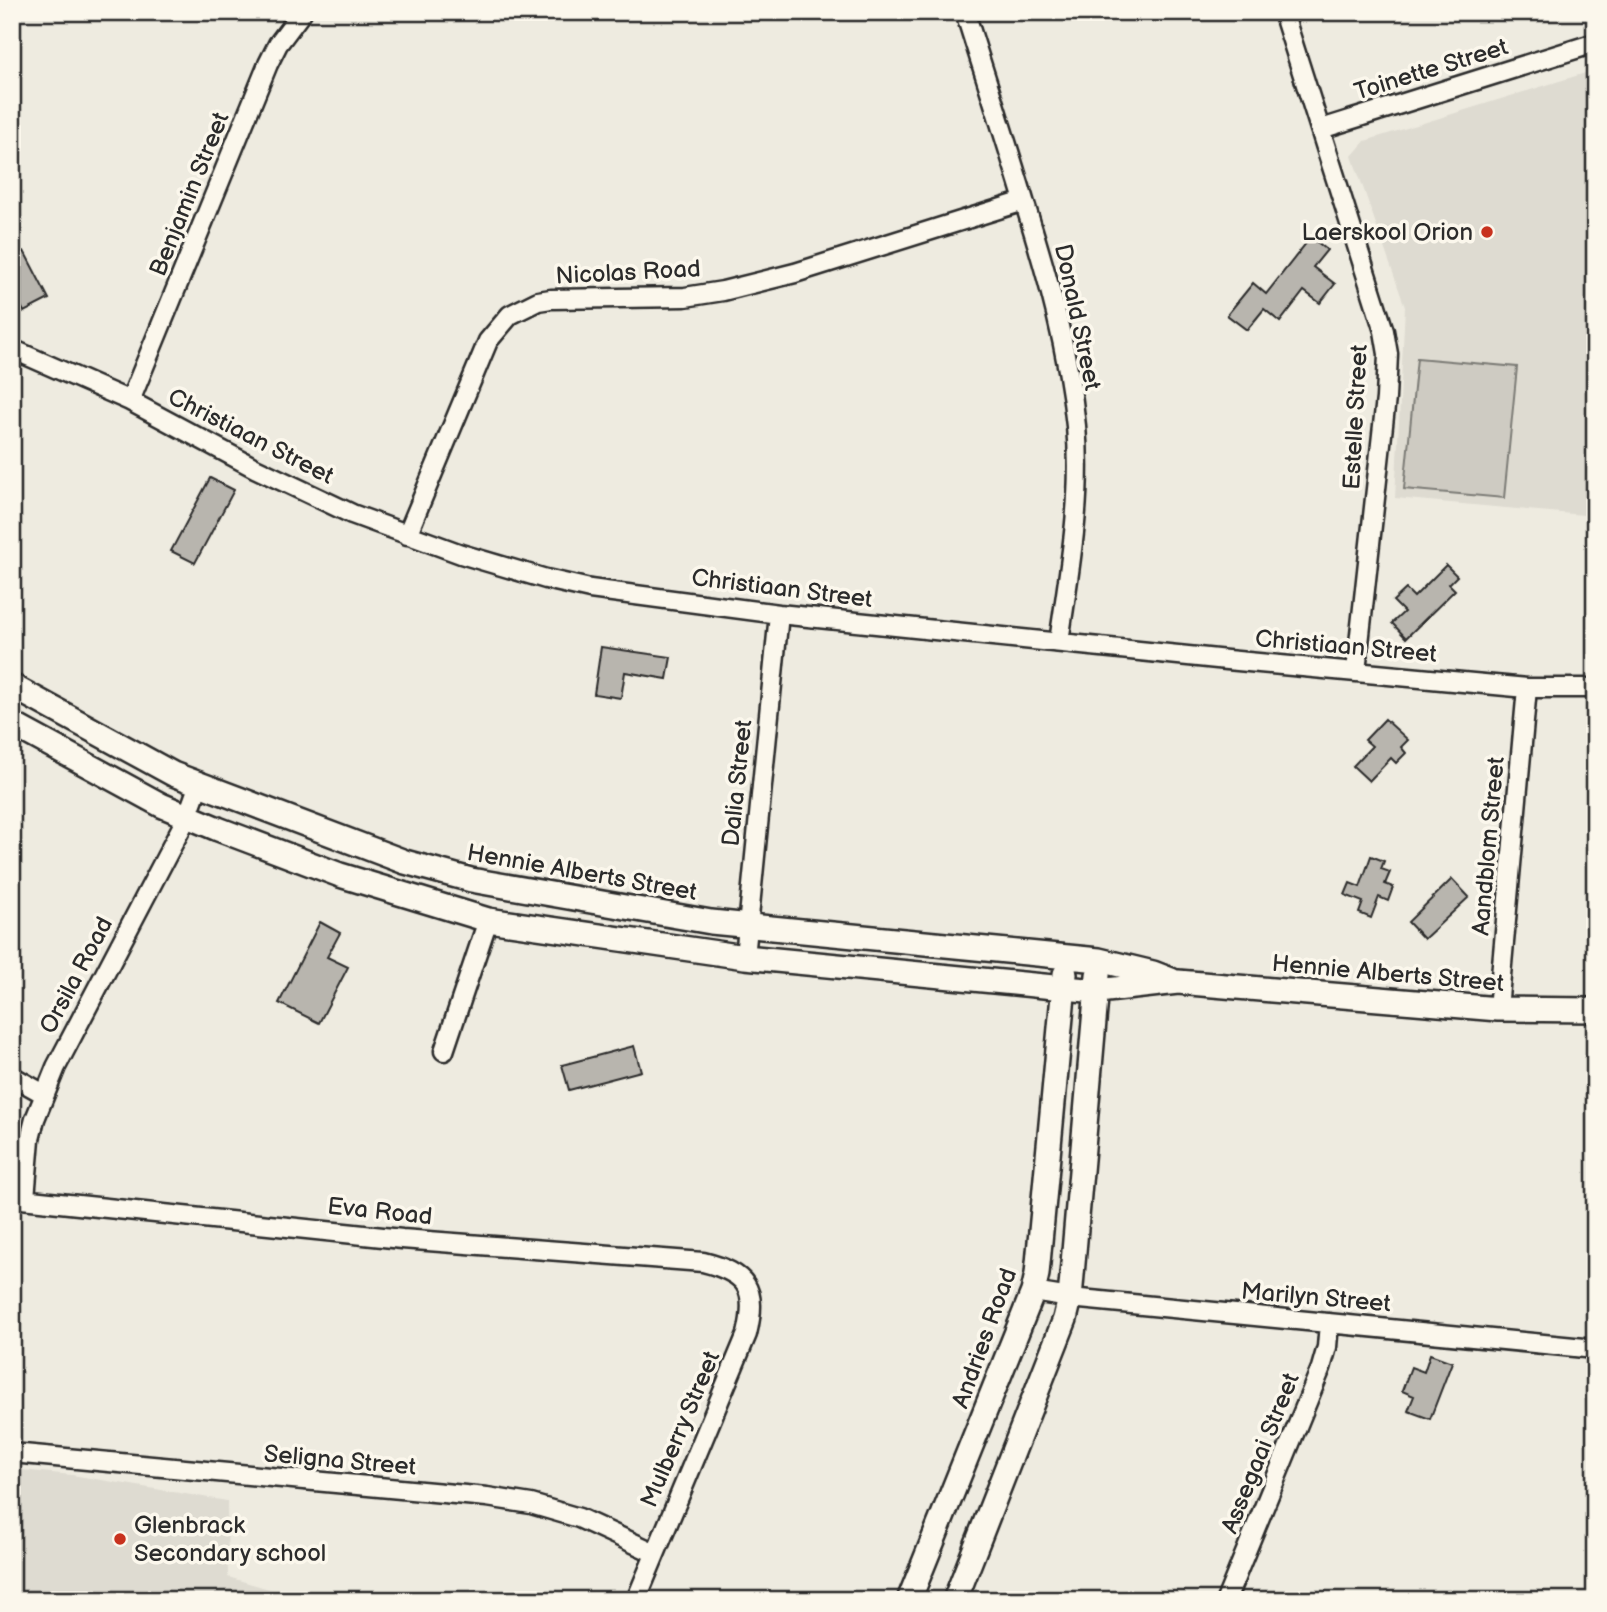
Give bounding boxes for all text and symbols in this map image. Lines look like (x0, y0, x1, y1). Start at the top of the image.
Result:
street label: Toinette Street (1351, 32, 1512, 107)
street label: Benjamin Street (143, 107, 236, 280)
place label: Laerskool Orion (1301, 218, 1473, 247)
marker: Laerskool Orion (1479, 224, 1495, 240)
street label: Donald Street (1048, 241, 1107, 393)
street label: Nicolas Road (555, 254, 701, 291)
street label: Estelle Street (1337, 343, 1374, 490)
street label: Christiaan Street (163, 382, 339, 491)
street label: Christiaan Street (690, 563, 875, 614)
street label: Christiaan Street (1254, 624, 1439, 669)
street label: Dalia Street (716, 718, 759, 848)
street label: Aandblom Street (1466, 755, 1511, 937)
street label: Hennie Alberts Street (465, 838, 700, 907)
street label: Orsila Road (34, 912, 119, 1038)
street label: Hennie Alberts Street (1271, 949, 1506, 998)
street label: Eva Road (326, 1192, 434, 1231)
street label: Andries Road (946, 1264, 1023, 1412)
street label: Marilyn Street (1240, 1277, 1393, 1319)
street label: Mulberry Street (635, 1346, 727, 1512)
street label: Assegaai Street (1215, 1368, 1306, 1538)
street label: Seligna Street (263, 1439, 418, 1482)
place label: Glenbrack Secondary school (134, 1511, 326, 1568)
marker: Glenbrack Secondary school (112, 1531, 128, 1547)

